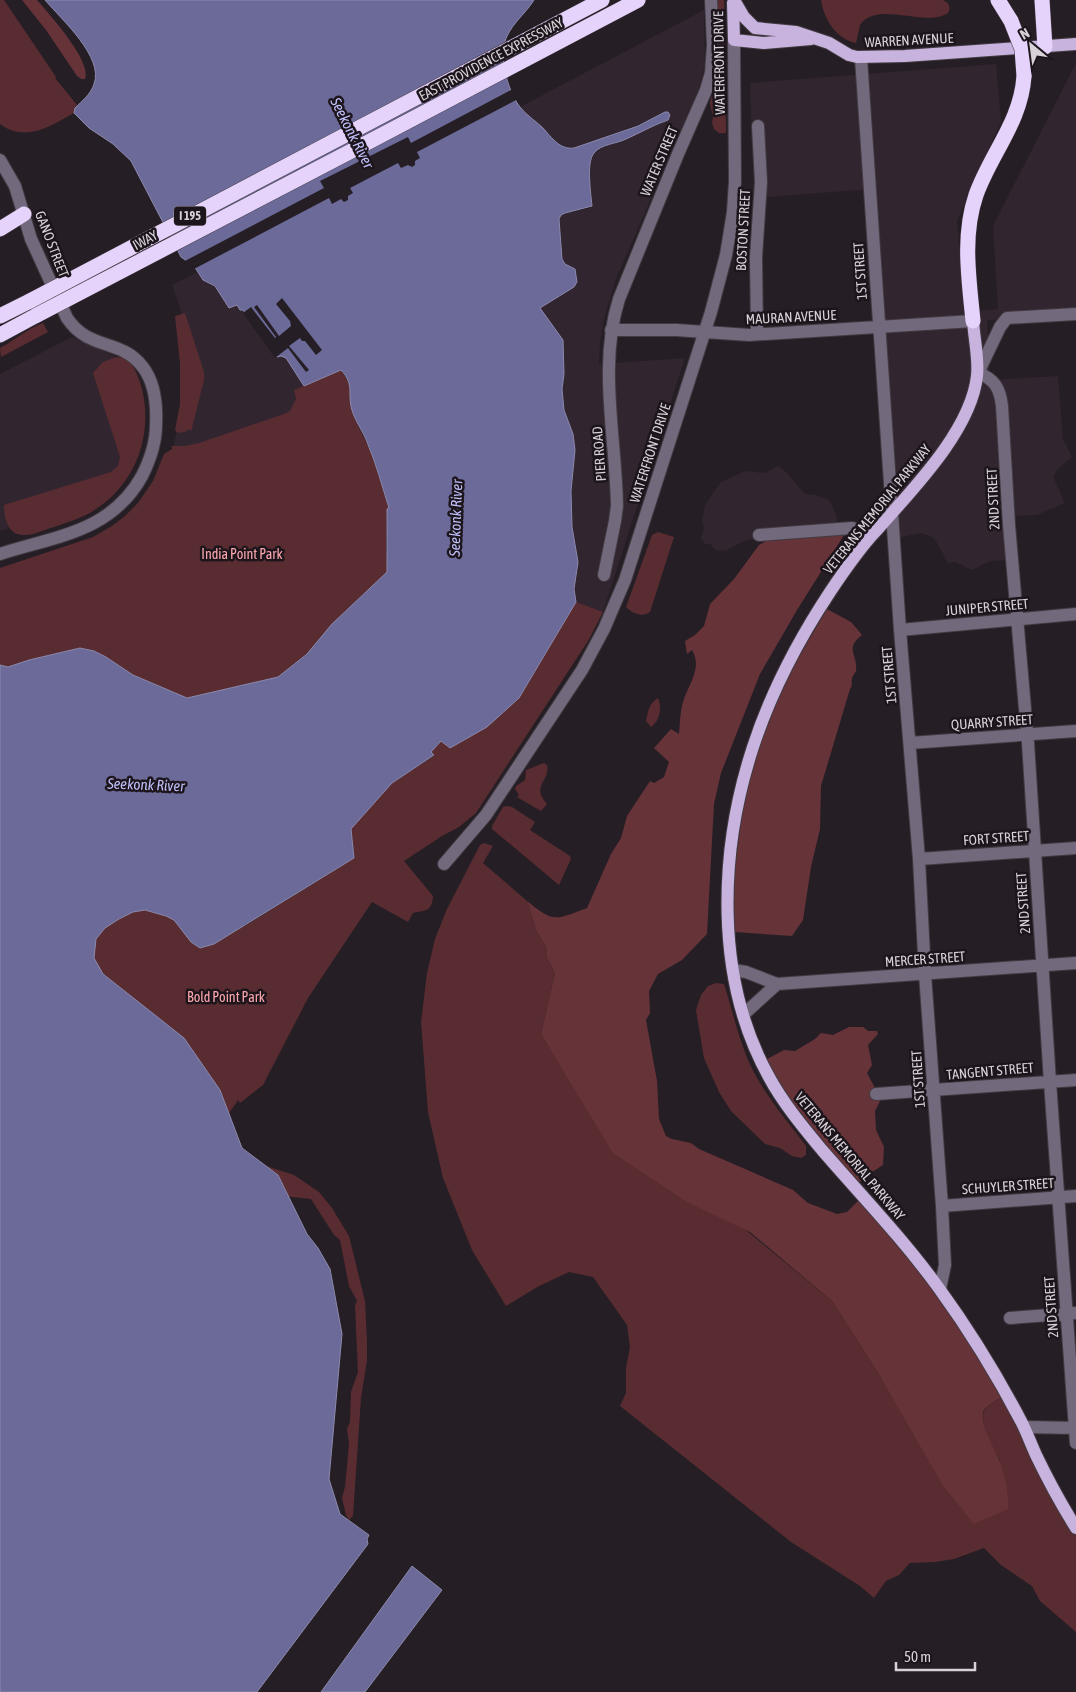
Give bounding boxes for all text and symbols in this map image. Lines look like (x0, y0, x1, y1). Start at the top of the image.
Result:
street label: WATERFRONT DRIVE (710, 11, 728, 115)
street label: EAST PROVIDENCE EXPRESSWAY (416, 14, 567, 104)
north arrow (1006, 20, 1056, 70)
text: N (1017, 25, 1032, 43)
street label: WARREN AVENUE (864, 30, 954, 50)
water label: Seekonk River (327, 94, 378, 171)
street label: WATER STREET (637, 124, 681, 198)
street label: BOSTON STREET (733, 189, 753, 271)
road number: I 195 (174, 207, 206, 226)
street label: GANO STREET (32, 209, 72, 279)
street label: IWAY (130, 227, 161, 253)
street label: 1ST STREET (850, 242, 870, 300)
street label: MAURAN AVENUE (745, 307, 837, 327)
street label: WATERFRONT DRIVE (626, 401, 674, 505)
street label: PIER ROAD (589, 426, 609, 482)
street label: VETERANS MEMORIAL PARKWAY (820, 441, 935, 577)
street label: 2ND STREET (983, 468, 1003, 530)
water label: Seekonk River (446, 479, 465, 558)
park label: India Point Park (201, 546, 283, 562)
street label: JUNIPER STREET (945, 595, 1029, 619)
street label: 1ST STREET (879, 646, 899, 704)
street label: QUARRY STREET (950, 711, 1034, 733)
water label: Seekonk River (106, 775, 185, 794)
street label: FORT STREET (963, 828, 1029, 848)
street label: 2ND STREET (1013, 872, 1033, 934)
street label: MERCER STREET (884, 948, 966, 970)
park label: Bold Point Park (187, 989, 265, 1005)
street label: 1ST STREET (908, 1050, 928, 1108)
street label: TANGENT STREET (946, 1059, 1034, 1083)
street label: VETERANS MEMORIAL PARKWAY (792, 1089, 909, 1224)
street label: SCHUYLER STREET (961, 1175, 1055, 1197)
street label: 2ND STREET (1041, 1276, 1061, 1338)
scale bar (896, 1640, 975, 1672)
text: 50 m (904, 1648, 931, 1665)

